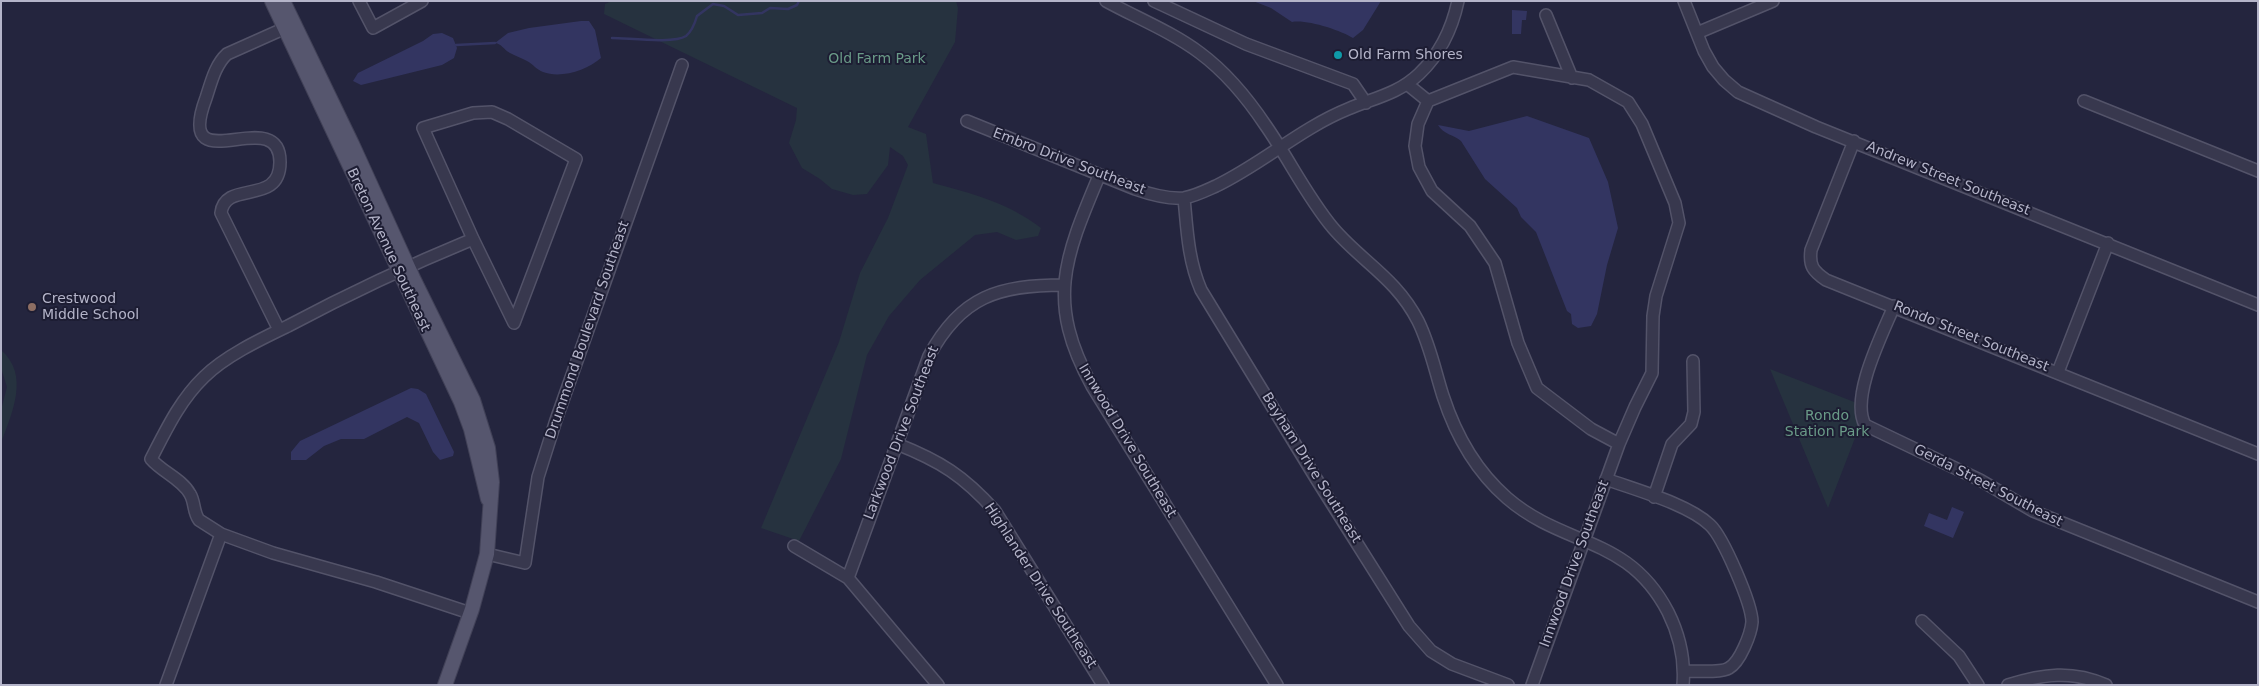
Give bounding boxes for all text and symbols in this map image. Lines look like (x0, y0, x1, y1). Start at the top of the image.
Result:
place label: Old Farm Shores (1348, 47, 1463, 63)
marker: Old Farm Shores (1332, 49, 1344, 61)
park label: Old Farm Park (828, 51, 926, 67)
street label: Embro Drive Southeast (990, 125, 1148, 199)
street label: Andrew Street Southeast (1864, 138, 2032, 220)
street label: Breton Avenue Southeast (343, 166, 433, 334)
street label: Drummond Boulevard Southeast (543, 219, 633, 441)
place label: Crestwood Middle School (42, 291, 139, 324)
street label: Rondo Street Southeast (1891, 298, 2051, 376)
marker: Crestwood Middle School (26, 301, 38, 313)
street label: Larkwood Drive Southeast (861, 344, 943, 522)
street label: Innwood Drive Southeast (1074, 361, 1180, 521)
street label: Bayham Drive Southeast (1258, 390, 1364, 546)
park label: Rondo Station Park (1785, 408, 1869, 441)
street label: Gerda Street Southeast (1911, 441, 2065, 531)
street label: Innwood Drive Southeast (1537, 478, 1613, 650)
street label: Highlander Drive Southeast (980, 500, 1100, 672)

